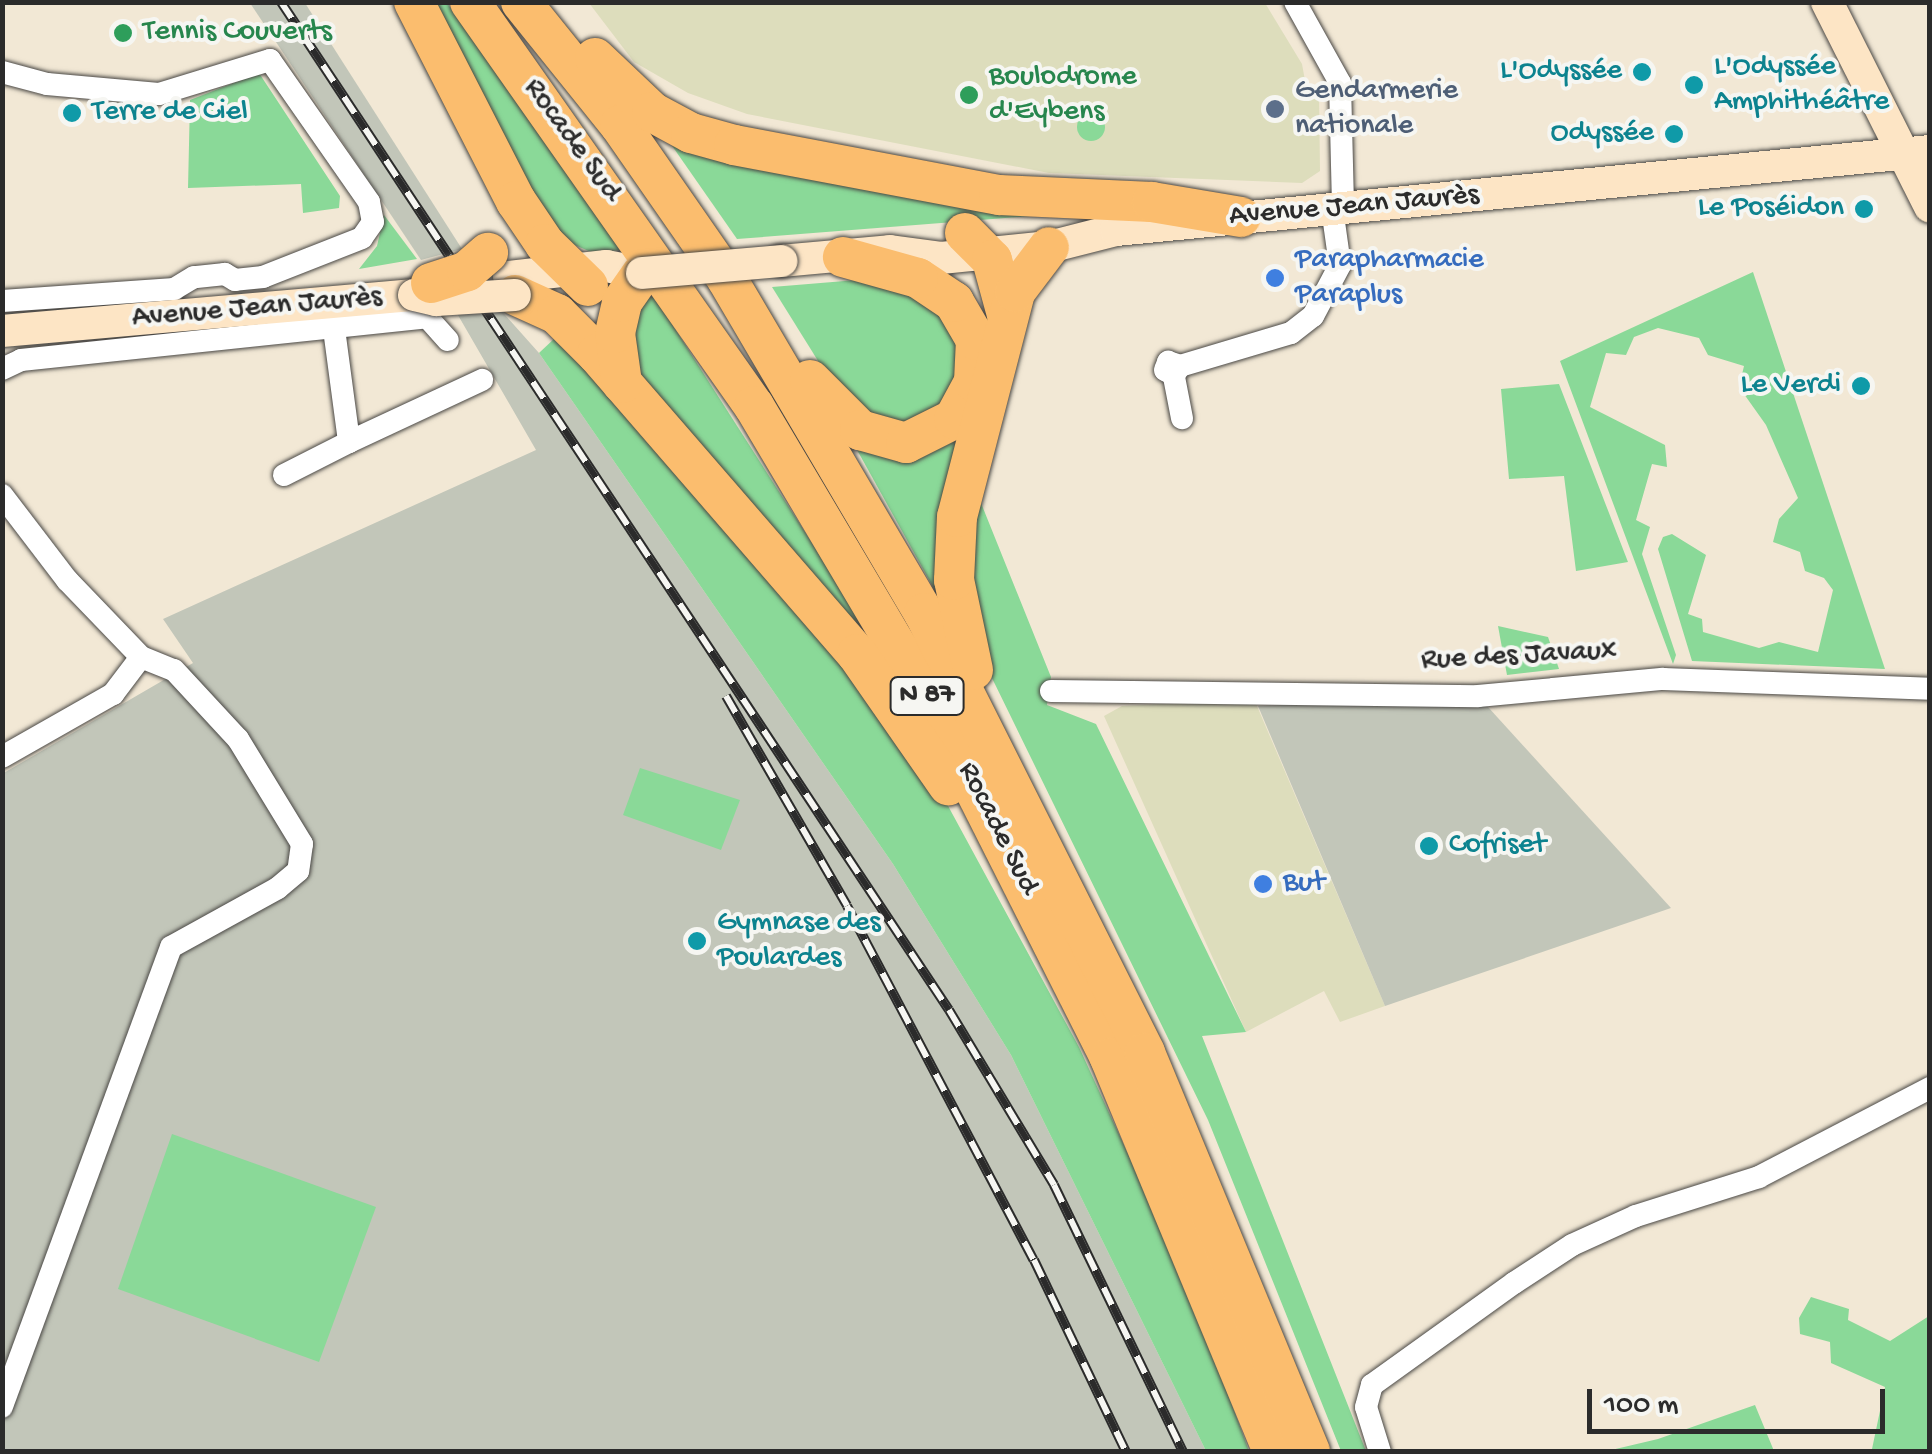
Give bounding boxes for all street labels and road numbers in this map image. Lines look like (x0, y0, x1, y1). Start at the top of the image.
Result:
street label: Rocade Sud (514, 72, 628, 210)
street label: Avenue Jean Jaurès (1228, 178, 1480, 236)
street label: Avenue Jean Jaurès (131, 280, 383, 338)
street label: Rue des Javaux (1420, 634, 1618, 680)
road number: N 87 (890, 673, 964, 719)
street label: Rocade Sud (948, 757, 1046, 901)

